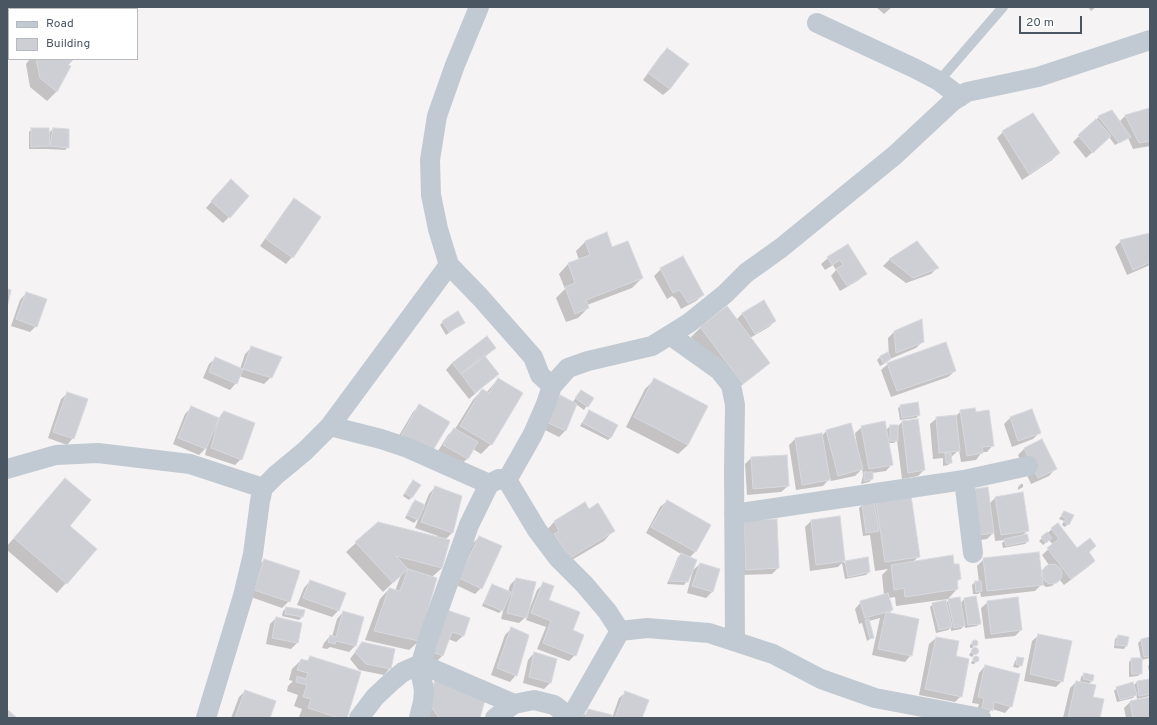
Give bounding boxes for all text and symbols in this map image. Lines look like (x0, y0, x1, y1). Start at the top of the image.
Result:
legend (8, 8, 138, 60)
scale bar (1021, 8, 1084, 34)
text: 20 m (1026, 15, 1054, 31)
text: Road (46, 16, 74, 32)
text: Building (46, 36, 90, 52)

